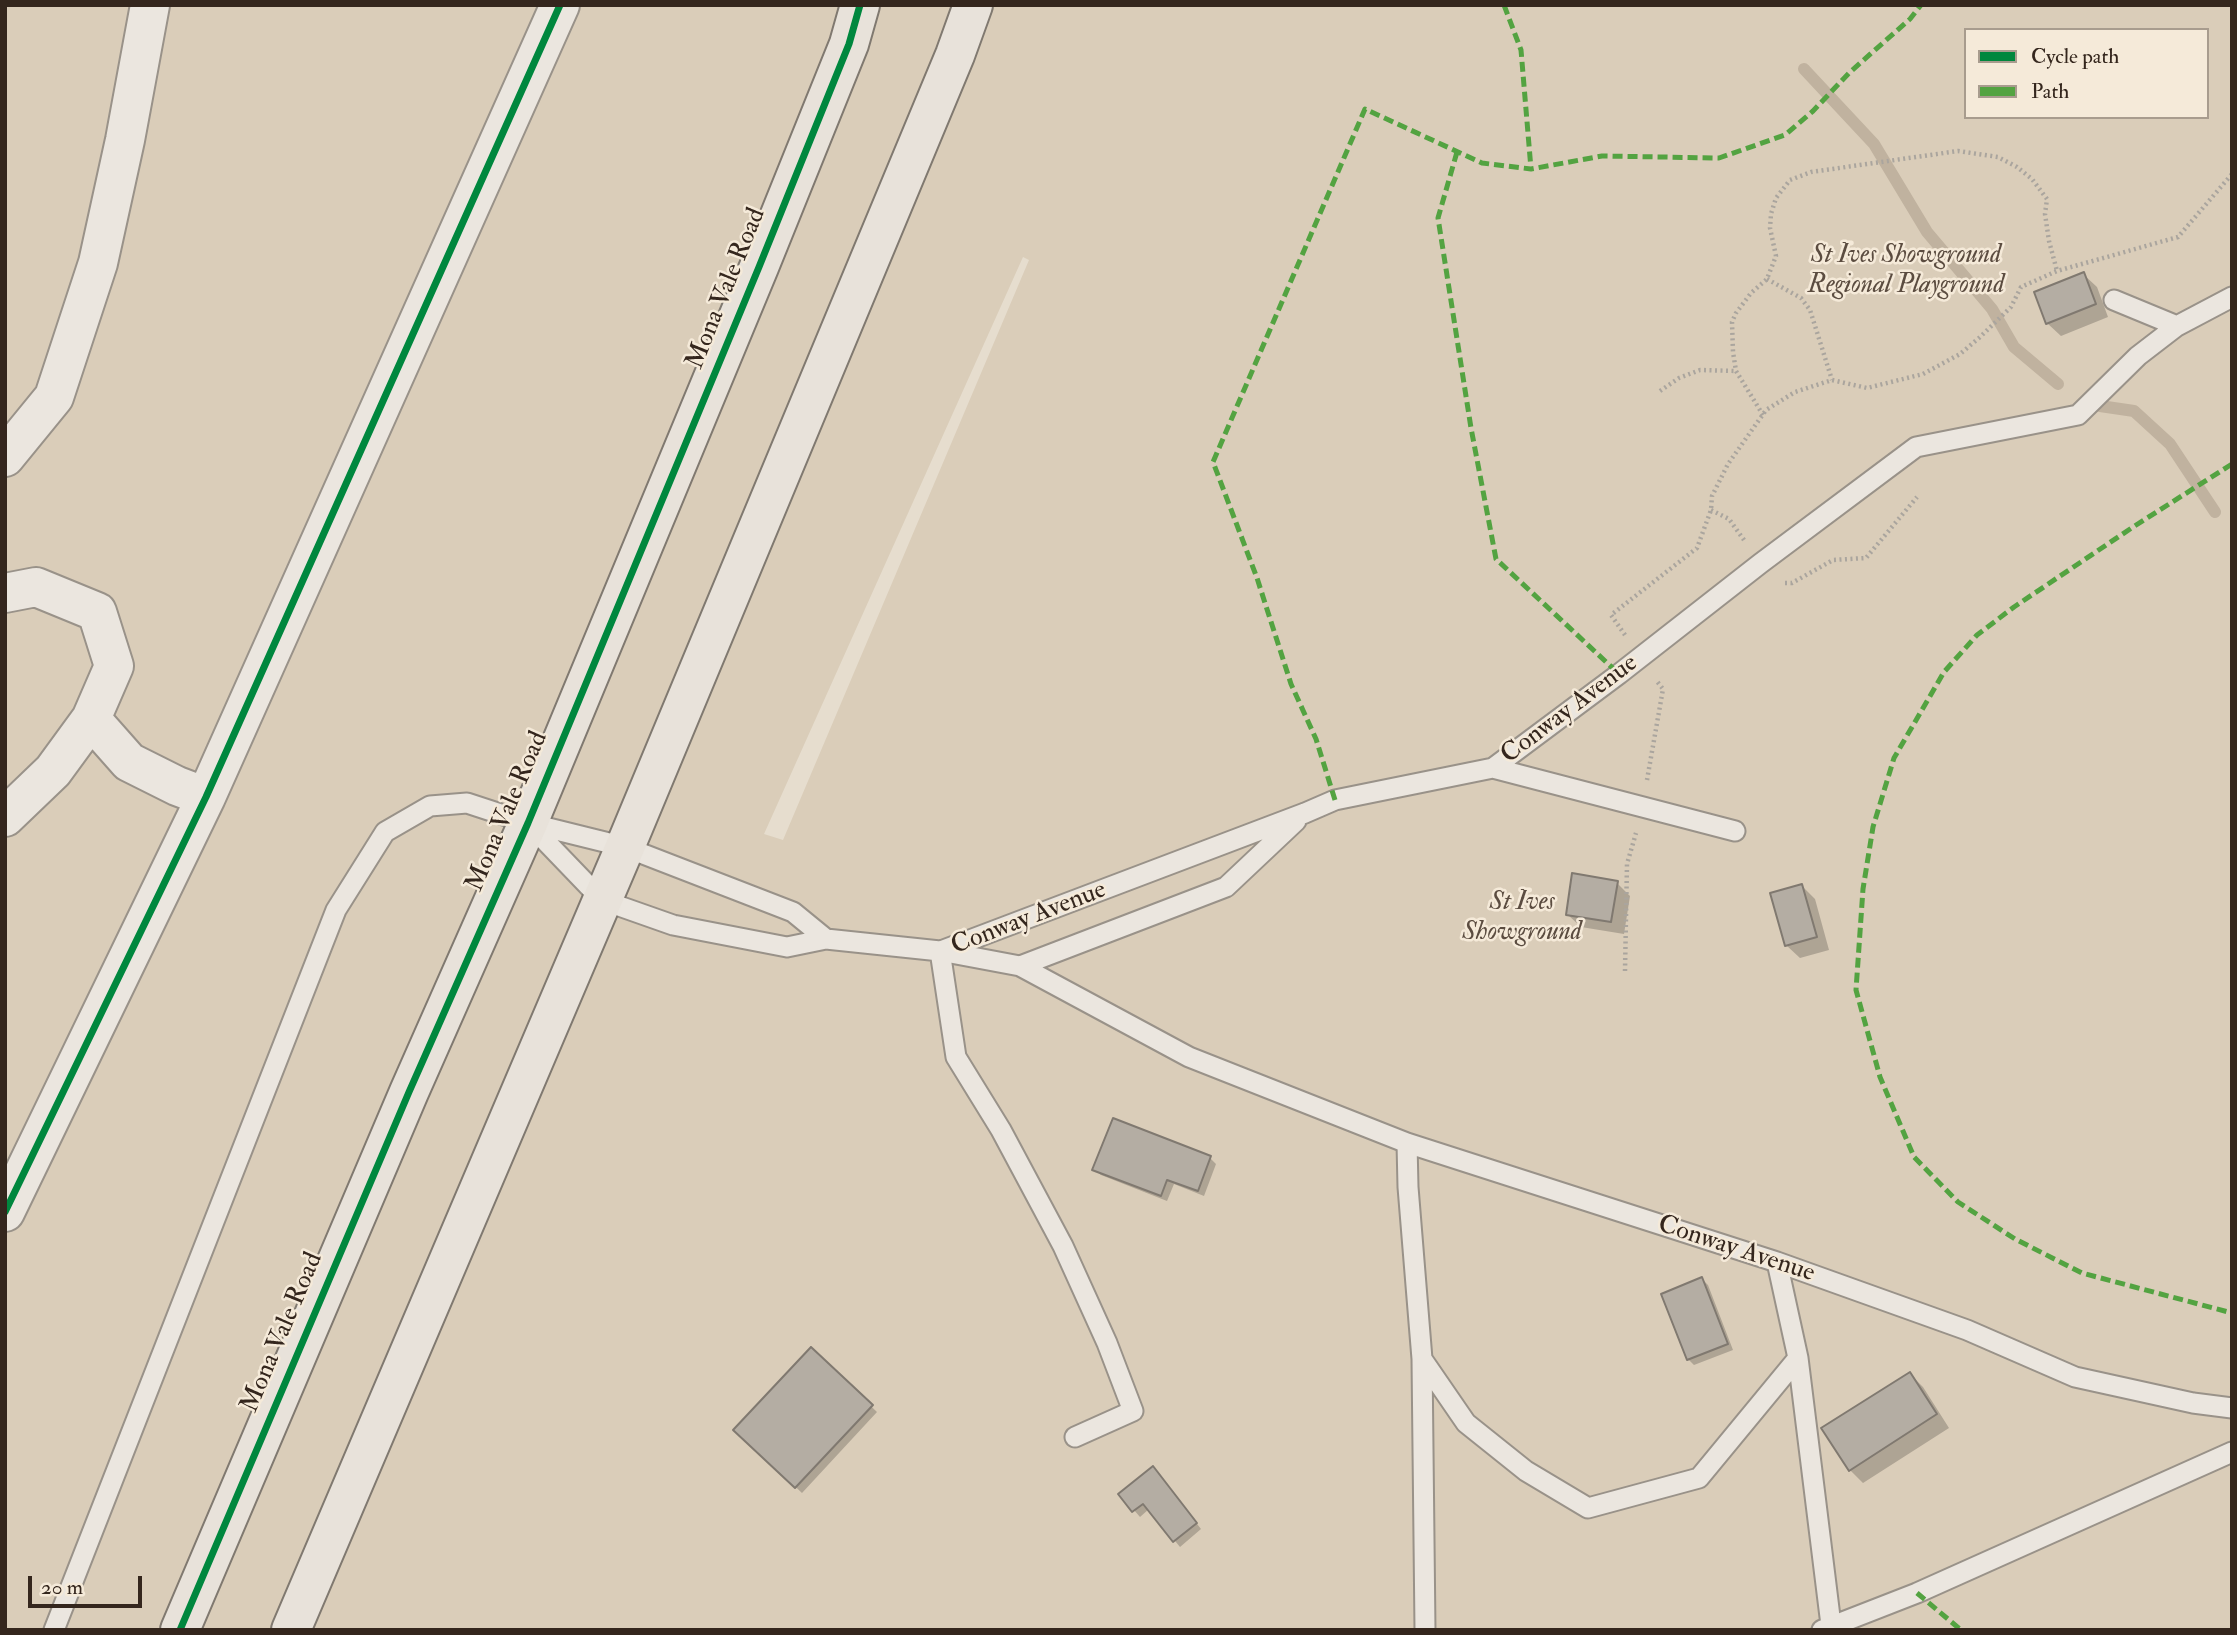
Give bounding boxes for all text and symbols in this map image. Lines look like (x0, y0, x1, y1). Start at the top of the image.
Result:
legend (1964, 28, 2209, 119)
text: Cycle path (2031, 43, 2119, 70)
text: Path (2031, 78, 2069, 105)
street label: Mona Vale Road (681, 204, 773, 374)
park label: St Ives Showground Regional Playground (1808, 240, 2004, 302)
street label: Conway Avenue (1495, 648, 1645, 772)
street label: Mona Vale Road (460, 727, 556, 897)
street label: Conway Avenue (947, 875, 1111, 963)
park label: St Ives Showground (1462, 887, 1582, 948)
street label: Conway Avenue (1654, 1210, 1818, 1290)
street label: Mona Vale Road (235, 1248, 331, 1418)
scale bar (32, 1562, 145, 1606)
text: 20 m (41, 1574, 83, 1601)

